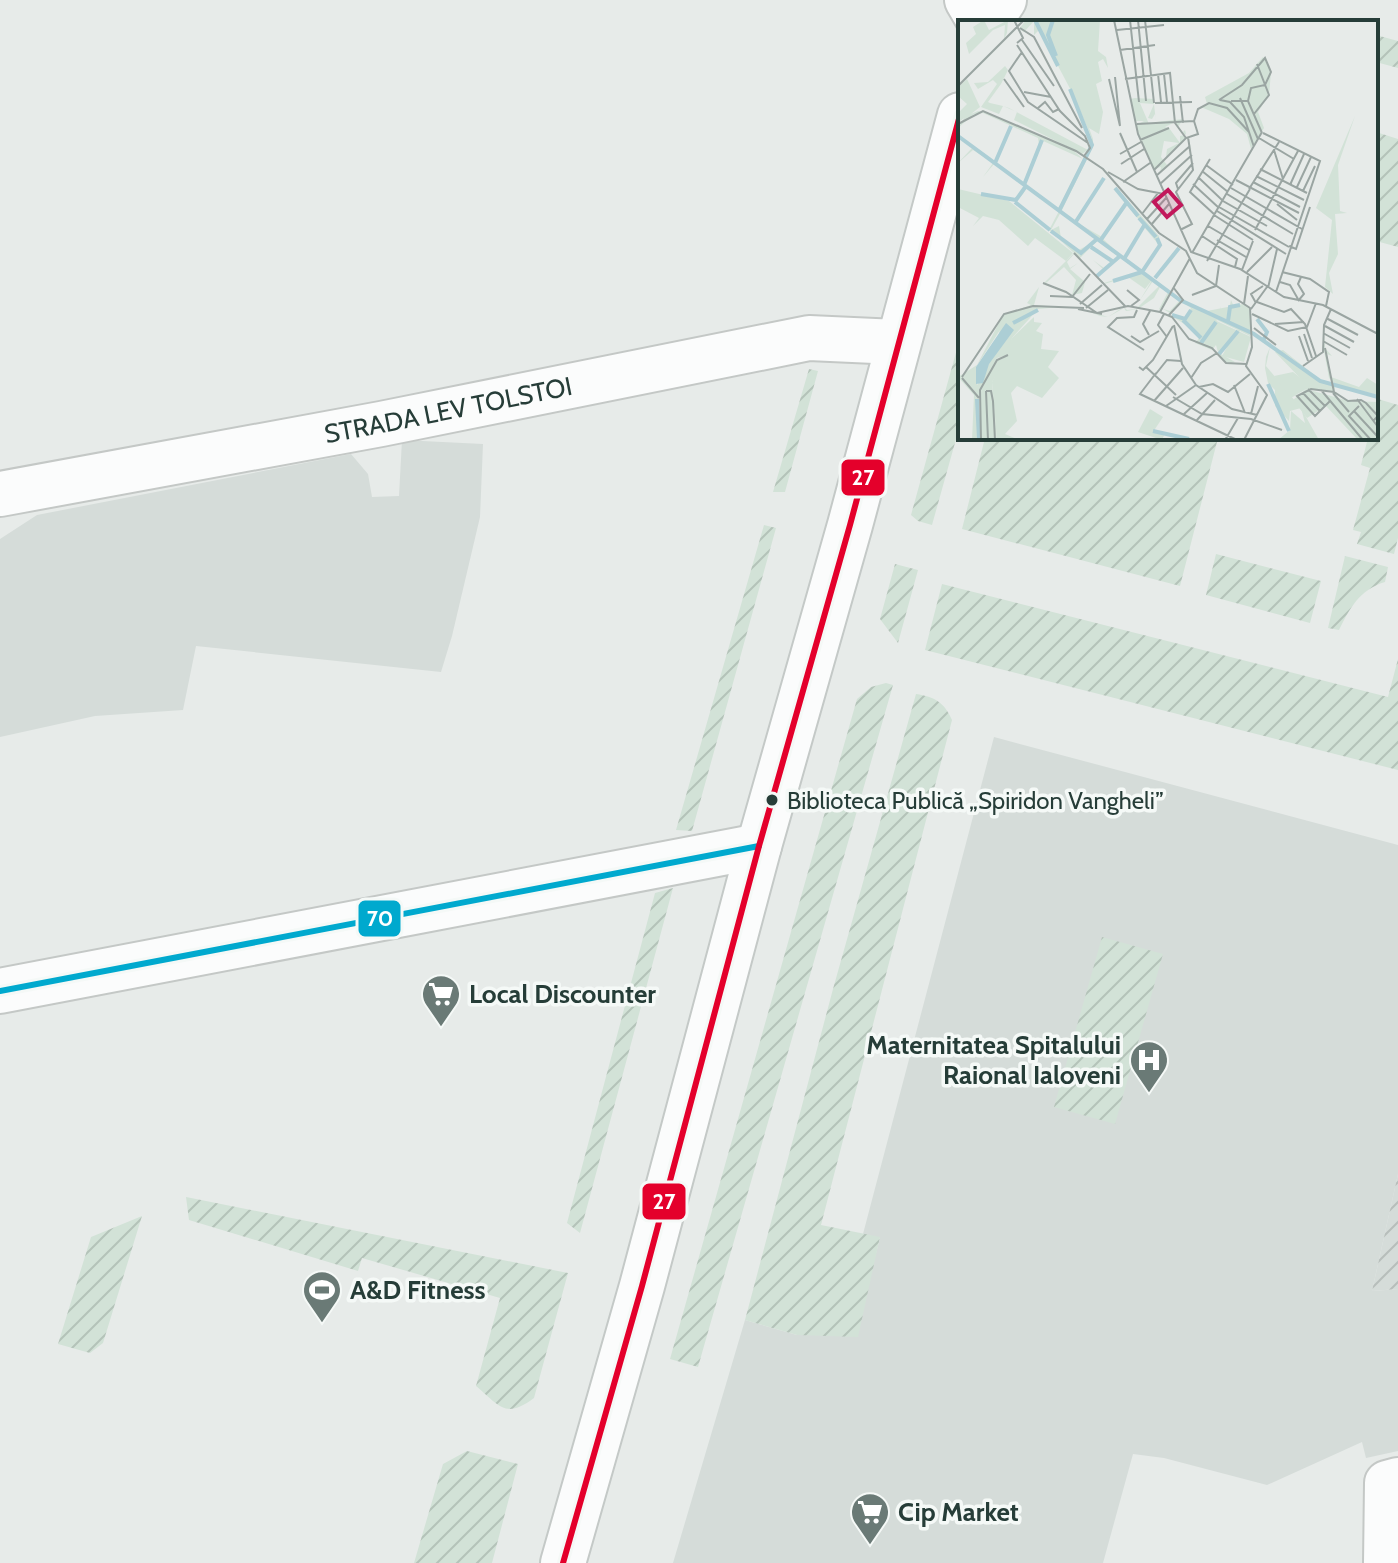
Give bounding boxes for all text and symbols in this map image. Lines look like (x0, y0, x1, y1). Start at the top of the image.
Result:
inset map (958, 20, 1378, 440)
street label: STRADA LEV TOLSTOI (322, 370, 575, 450)
line badge: 27 (840, 458, 886, 497)
text: 27 (852, 464, 875, 491)
place label: Biblioteca Publică „Spiridon Vangheli” (787, 786, 1164, 815)
marker: Biblioteca Publică „Spiridon Vangheli” (764, 792, 780, 808)
line badge: 70 (357, 899, 402, 938)
text: 70 (367, 905, 393, 932)
supermarket icon: Local Discounter (420, 973, 462, 1028)
place label: Local Discounter (469, 978, 656, 1010)
place label: Maternitatea Spitalului Raional Ialoveni (866, 1029, 1121, 1091)
hospital icon: Maternitatea Spitalului Raional Ialoveni (1128, 1039, 1170, 1094)
line badge: 27 (641, 1182, 687, 1221)
text: 27 (653, 1188, 676, 1215)
sports icon: A&D Fitness (301, 1269, 343, 1324)
place label: A&D Fitness (350, 1274, 486, 1306)
supermarket icon: Cip Market (849, 1491, 891, 1546)
place label: Cip Market (898, 1496, 1019, 1528)

